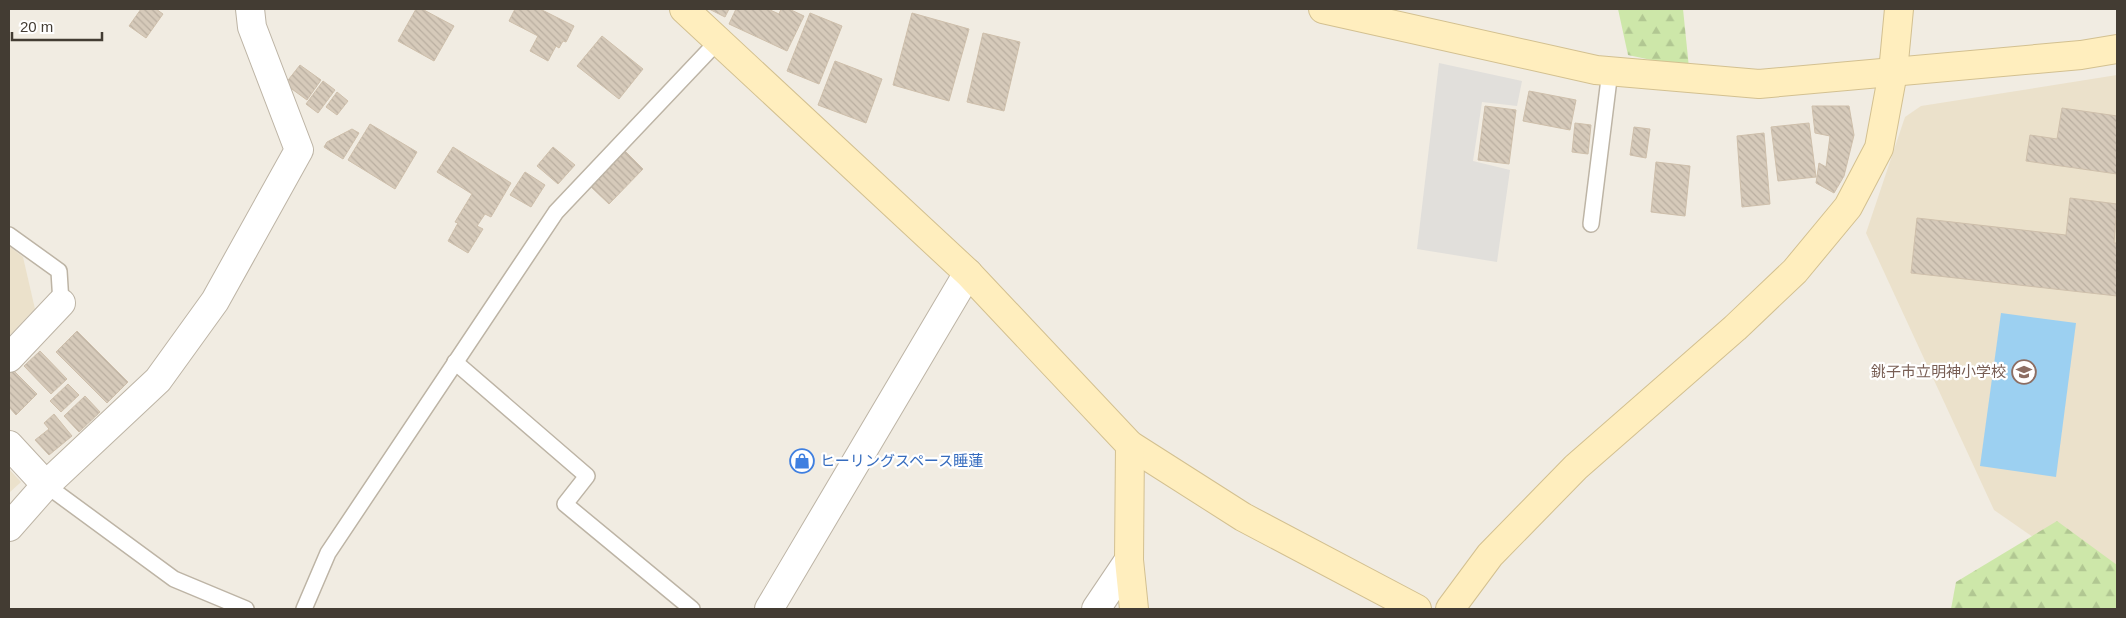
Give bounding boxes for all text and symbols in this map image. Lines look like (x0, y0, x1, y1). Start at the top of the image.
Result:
scale bar (12, 10, 102, 42)
text: 20 m (20, 18, 53, 35)
school or university icon: 銚子市立明神小学校 (2011, 359, 2037, 385)
place label: 銚子市立明神小学校 (1871, 363, 2006, 380)
shop icon: ヒーリングスペース睡蓮 (789, 448, 815, 474)
place label: ヒーリングスペース睡蓮 (820, 452, 983, 469)

